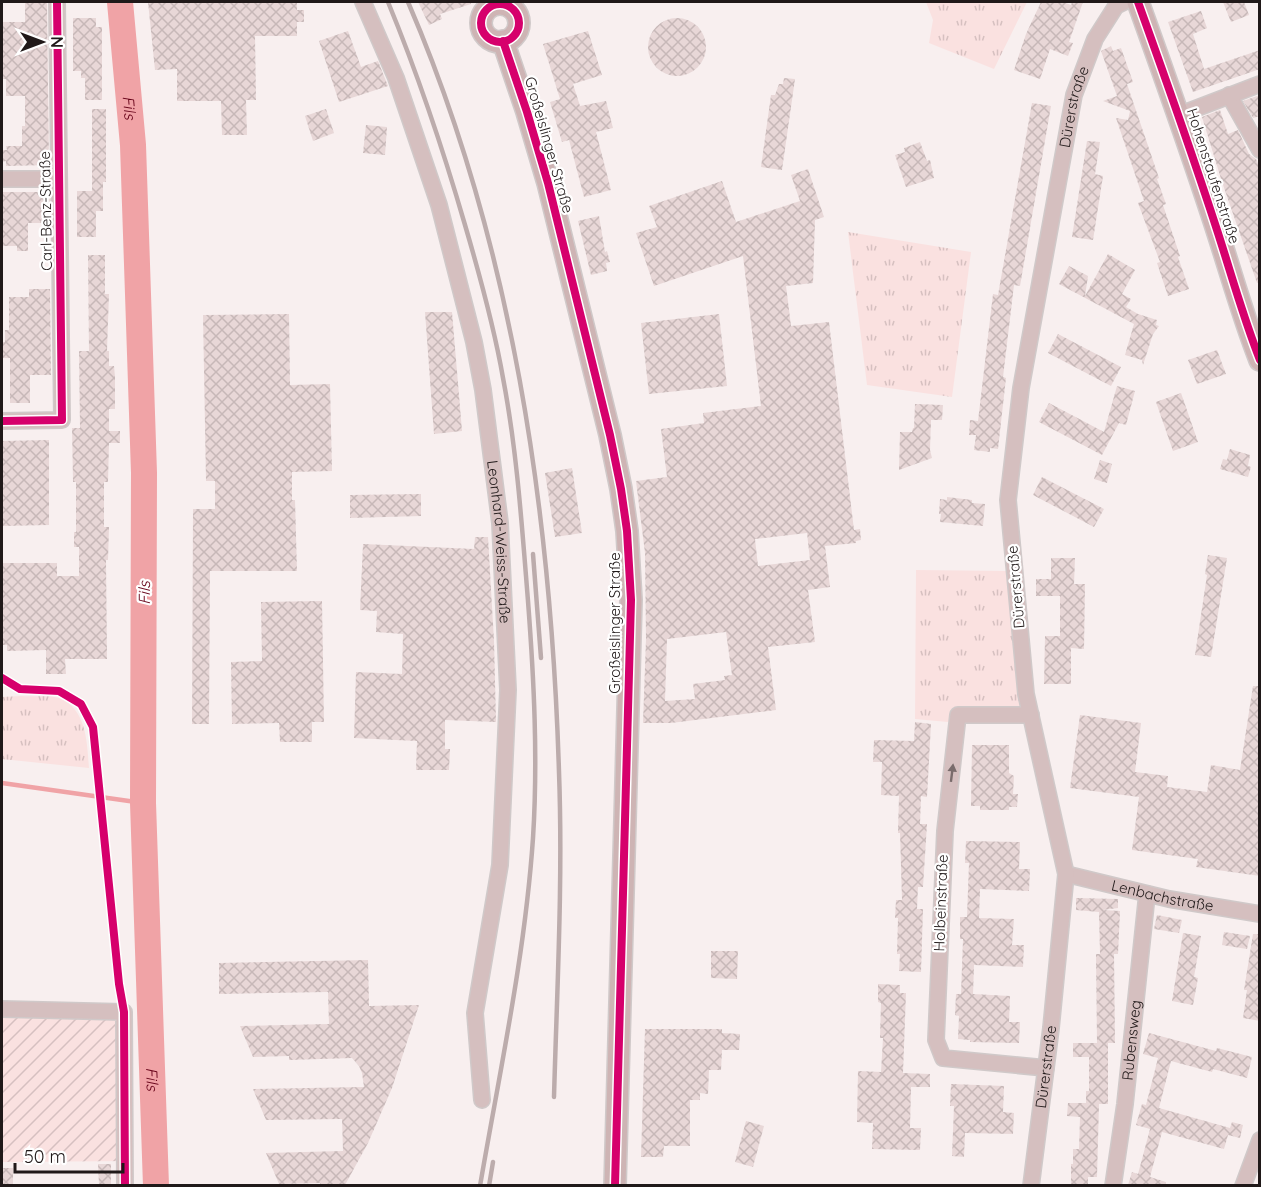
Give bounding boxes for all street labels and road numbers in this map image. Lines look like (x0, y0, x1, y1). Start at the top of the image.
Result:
street label: Dürerstraße (1055, 63, 1093, 149)
street label: Großeislinger Straße (521, 74, 578, 215)
street label: Hohenstaufenstraße (1183, 106, 1244, 246)
street label: Carl-Benz-Straße (35, 151, 56, 271)
street label: Leonhard-Weiss-Straße (483, 459, 515, 624)
street label: Dürerstraße (1002, 545, 1029, 629)
street label: Großeislinger Straße (605, 552, 624, 694)
street label: Holbeinstraße (929, 854, 952, 952)
street label: Lenbachstraße (1110, 875, 1215, 915)
street label: Rubensweg (1118, 999, 1145, 1081)
street label: Dürerstraße (1031, 1024, 1060, 1109)

